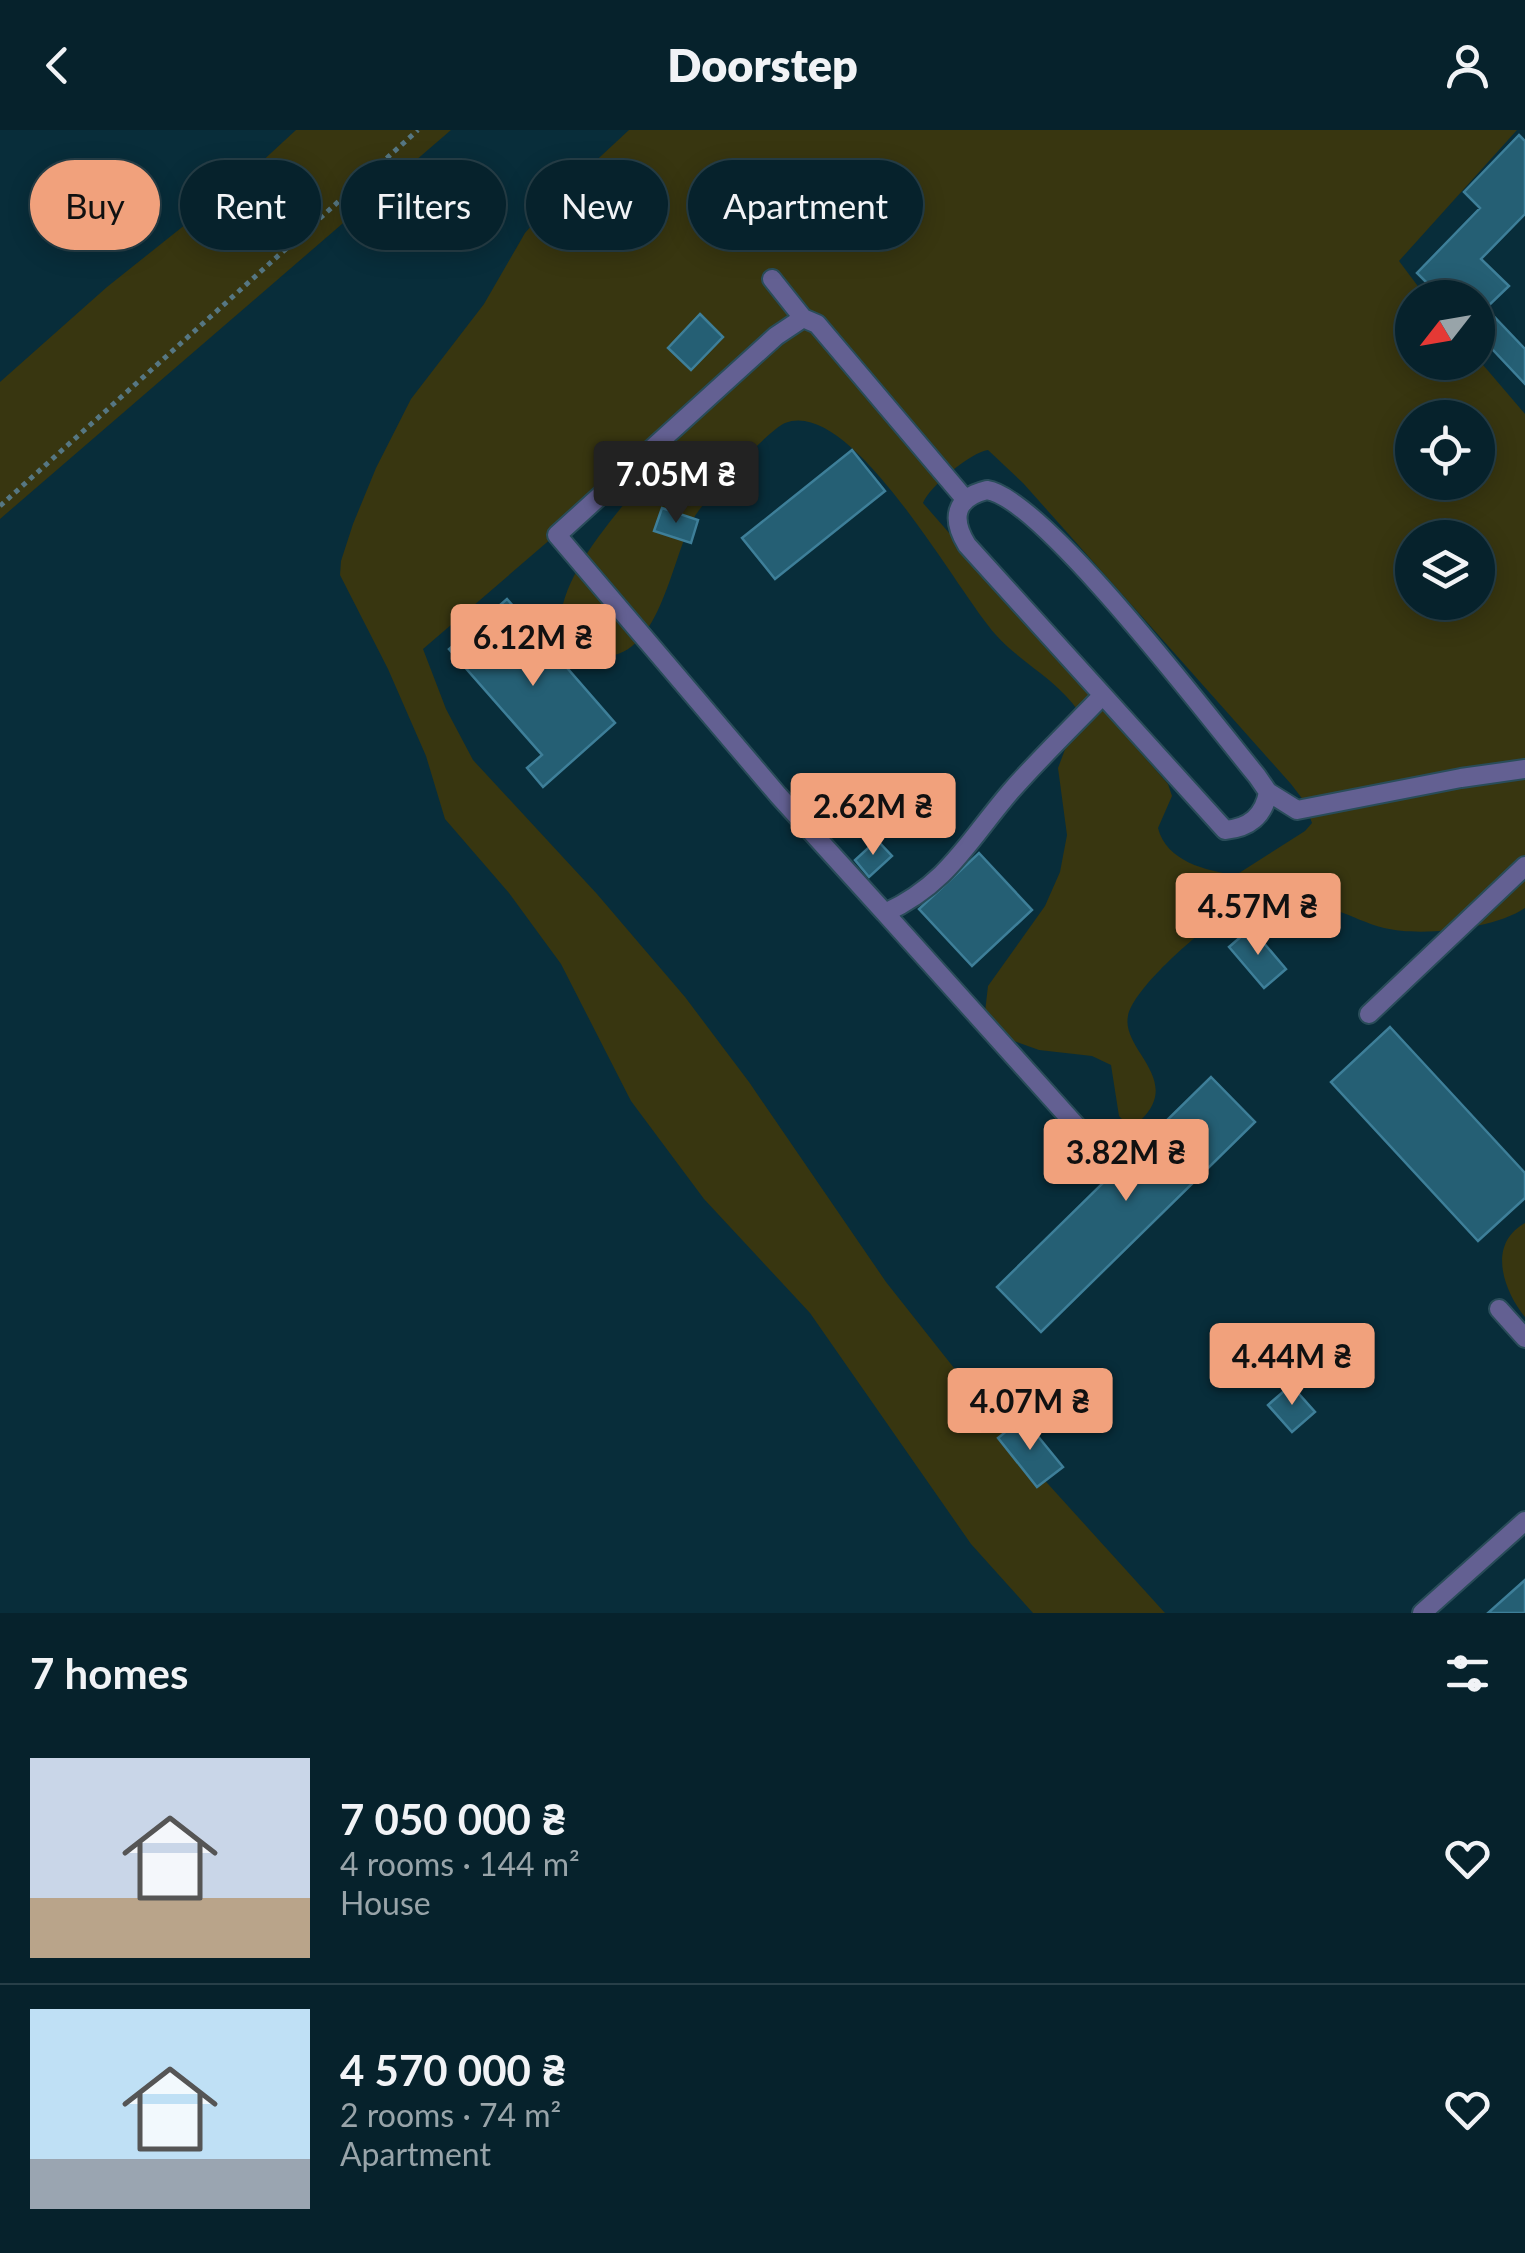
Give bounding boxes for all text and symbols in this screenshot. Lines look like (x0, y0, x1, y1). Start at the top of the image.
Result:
icon: back (30, 38, 85, 93)
text: Doorstep (667, 38, 858, 92)
icon: person (1440, 38, 1495, 93)
chip: Buy (30, 160, 160, 250)
chip: Rent (180, 160, 321, 250)
chip: Filters (341, 160, 506, 250)
chip: New (526, 160, 668, 250)
chip: Apartment (688, 160, 923, 250)
north arrow (1395, 280, 1495, 380)
map controls (1395, 280, 1495, 620)
button: locate (1395, 400, 1495, 500)
pin: 7.05M ₴ (584, 441, 768, 526)
text: 7.05M ₴ (616, 454, 736, 493)
button: layers (1395, 520, 1495, 620)
pin: 6.12M ₴ (441, 604, 625, 689)
text: 6.12M ₴ (473, 617, 593, 656)
pin: 2.62M ₴ (781, 773, 965, 858)
text: 2.62M ₴ (813, 786, 933, 825)
pin: 4.57M ₴ (1166, 873, 1350, 958)
text: 4.57M ₴ (1198, 886, 1318, 925)
pin: 3.82M ₴ (1034, 1119, 1218, 1204)
text: 3.82M ₴ (1066, 1132, 1186, 1171)
pin: 4.44M ₴ (1200, 1323, 1384, 1408)
text: 4.44M ₴ (1232, 1336, 1352, 1375)
pin: 4.07M ₴ (938, 1368, 1122, 1453)
text: 4.07M ₴ (970, 1381, 1090, 1420)
icon: filters (1440, 1646, 1495, 1701)
text: 7 homes (30, 1648, 188, 1698)
text: 7 050 000 ₴ (340, 1794, 567, 1844)
icon: home (110, 1798, 230, 1918)
icon: heart (1440, 1831, 1495, 1886)
text: 4 rooms · 144 m² (340, 1844, 580, 1883)
text: House (340, 1883, 431, 1922)
text: 4 570 000 ₴ (340, 2045, 567, 2095)
icon: home (110, 2049, 230, 2169)
icon: heart (1440, 2082, 1495, 2137)
text: 2 rooms · 74 m² (340, 2095, 561, 2134)
text: Apartment (340, 2134, 491, 2173)

